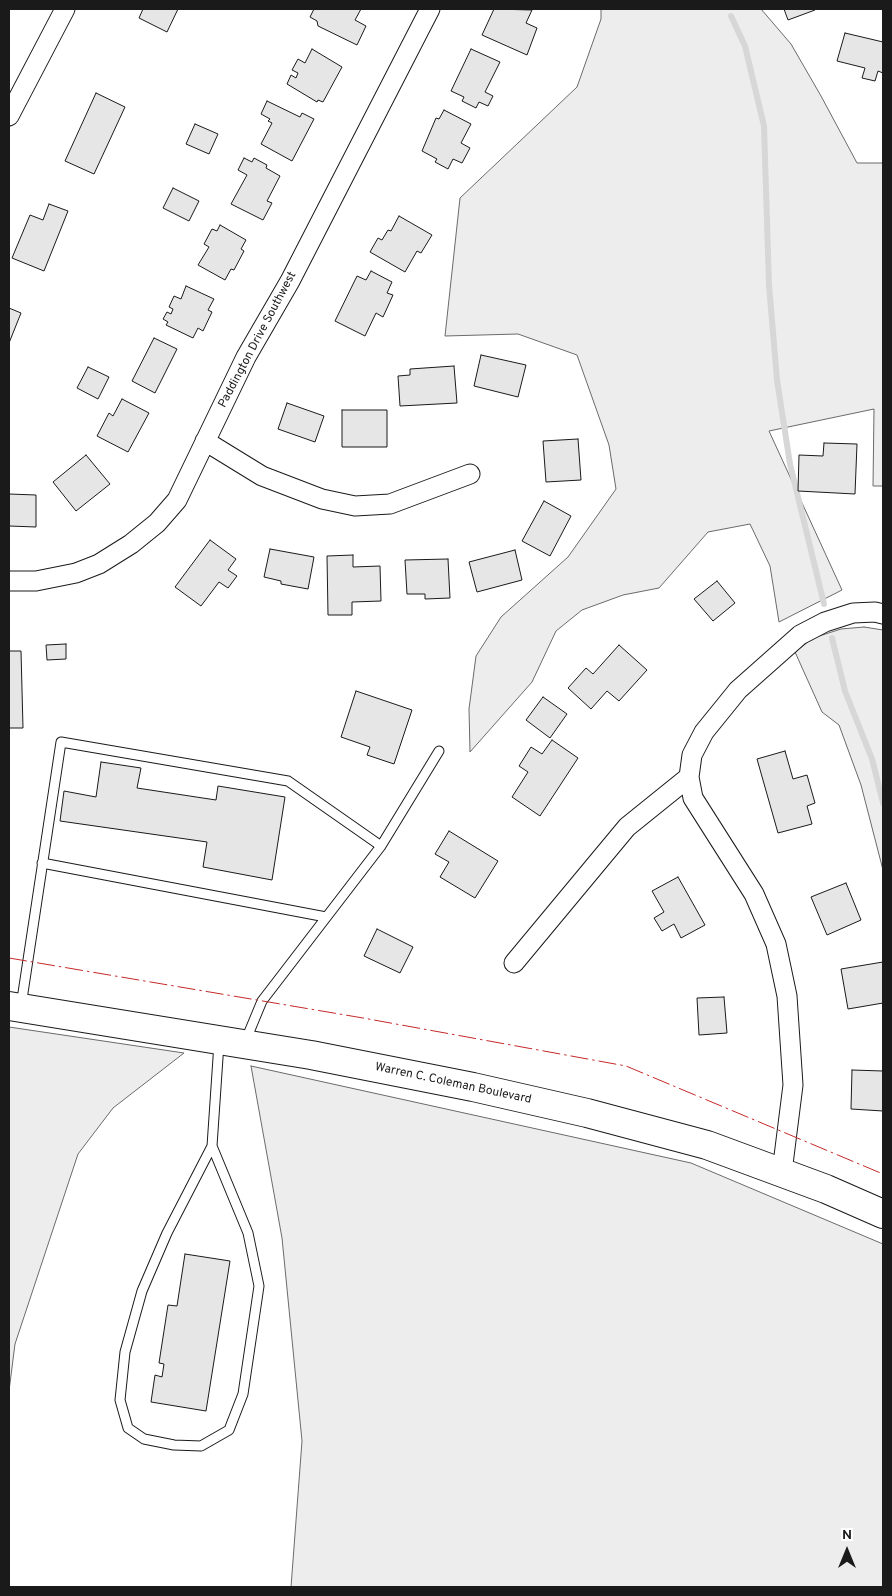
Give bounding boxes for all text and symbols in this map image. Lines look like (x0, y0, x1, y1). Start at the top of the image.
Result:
street label: Paddington Drive Southwest (216, 269, 300, 411)
street label: Warren C. Coleman Boulevard (373, 1060, 533, 1108)
north arrow (822, 1526, 872, 1576)
text: N (842, 1527, 852, 1544)

